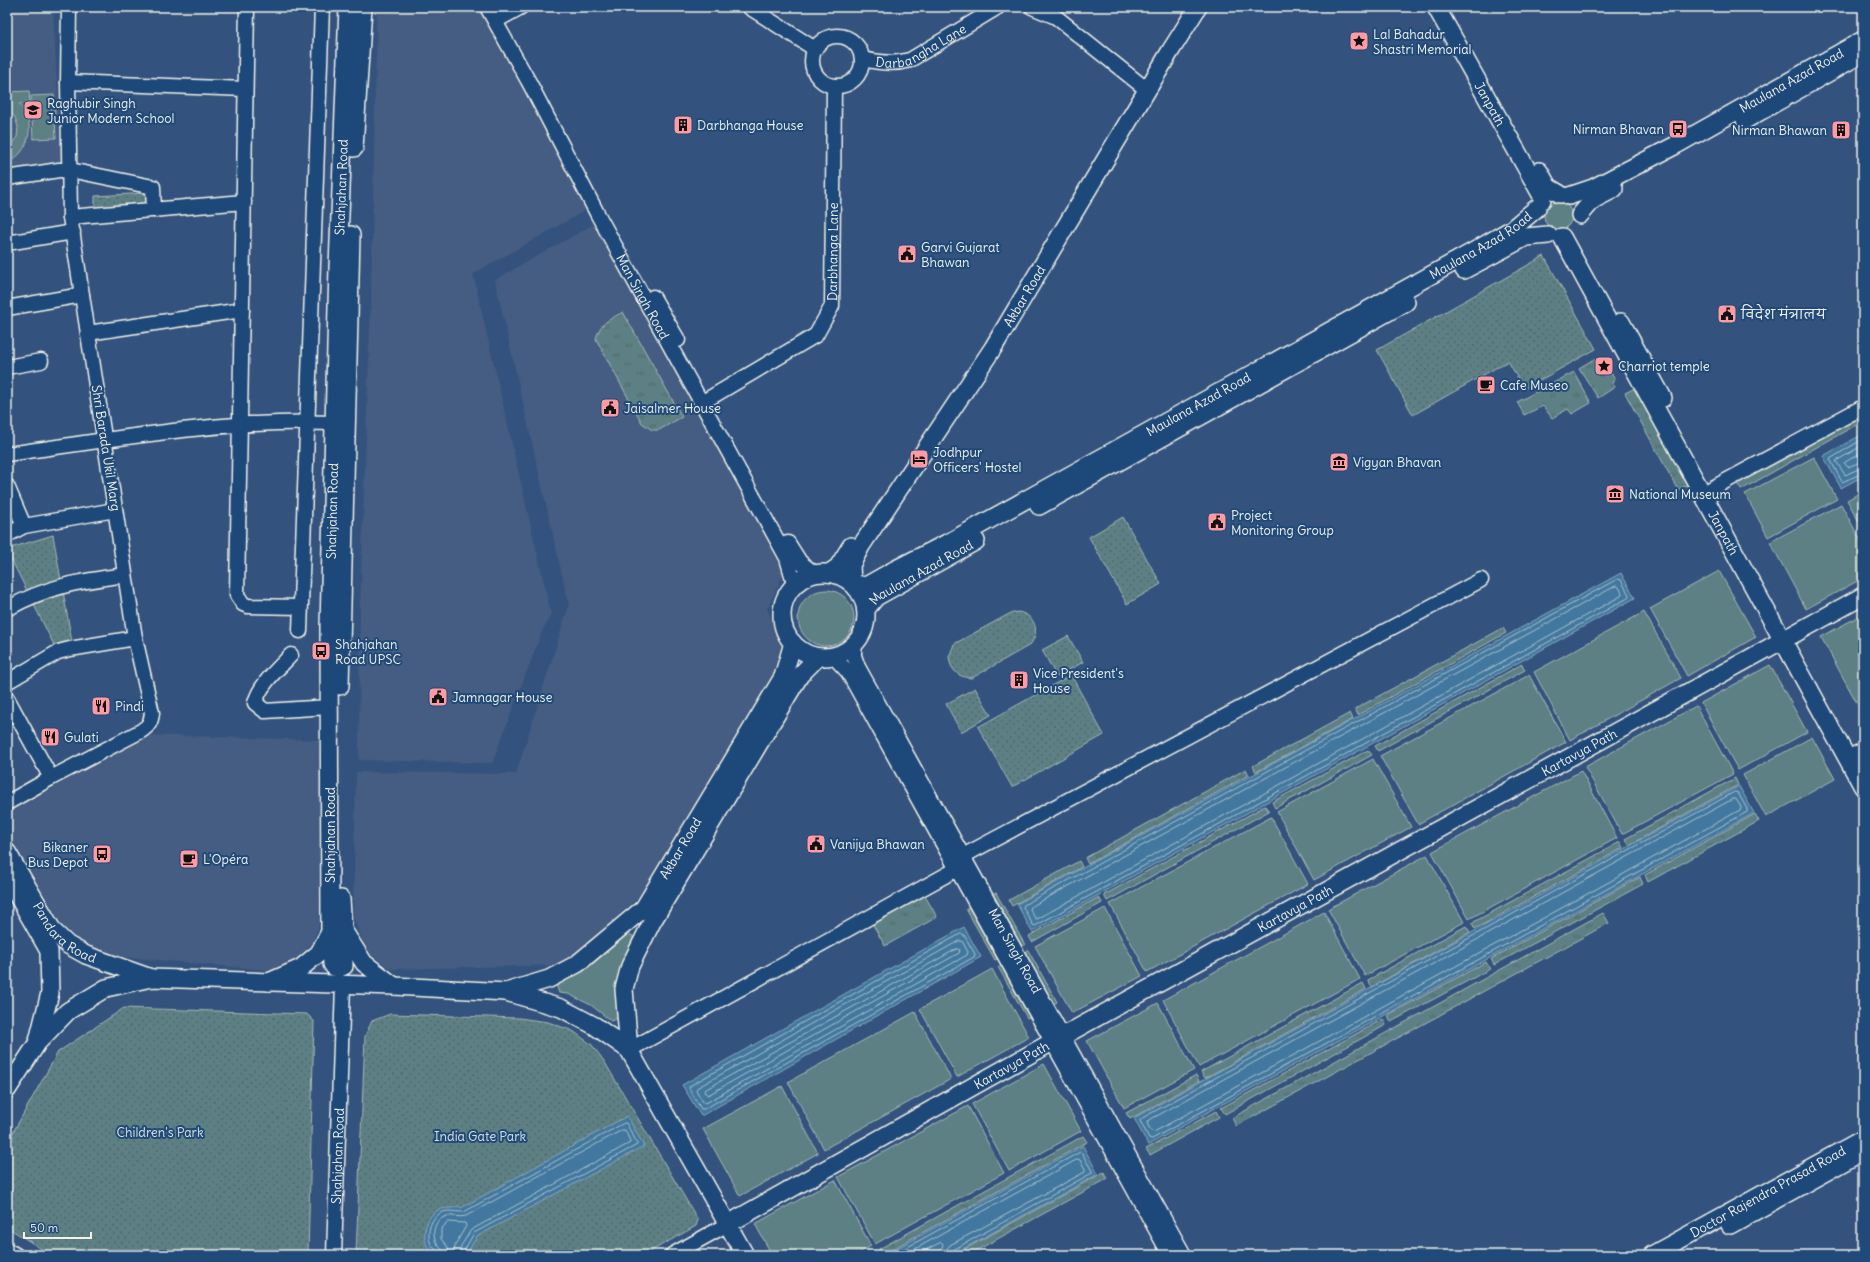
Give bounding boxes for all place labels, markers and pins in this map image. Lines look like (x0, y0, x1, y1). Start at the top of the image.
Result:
place label: Lal Bahadur Shastri Memorial (1373, 26, 1471, 58)
place icon: Lal Bahadur Shastri Memorial (1348, 30, 1370, 52)
place label: Raghubir Singh Junior Modern School (47, 95, 174, 127)
school or university icon: Raghubir Singh Junior Modern School (22, 99, 44, 121)
building icon: Darbhanga House (672, 114, 694, 136)
place label: Darbhanga House (697, 117, 804, 134)
bus stop icon: Nirman Bhavan (1667, 118, 1689, 140)
building icon: Nirman Bhawan (1830, 119, 1852, 141)
place label: Nirman Bhavan (1573, 121, 1664, 138)
place label: Nirman Bhawan (1732, 122, 1827, 139)
place label: Garvi Gujarat Bhawan (921, 239, 1000, 271)
public building icon: Garvi Gujarat Bhawan (896, 243, 918, 265)
public building icon: विदेश मंत्रालय (1716, 303, 1738, 325)
place label: विदेश मंत्रालय (1740, 303, 1827, 323)
place icon: Charriot temple (1593, 355, 1615, 377)
place label: Charriot temple (1618, 358, 1710, 375)
cafe icon: Cafe Museo (1475, 374, 1497, 396)
place label: Cafe Museo (1500, 377, 1568, 394)
public building icon: Jaisalmer House (599, 397, 621, 419)
place label: Jaisalmer House (624, 400, 721, 417)
place label: Jodhpur Officers' Hostel (933, 444, 1021, 476)
hotel icon: Jodhpur Officers' Hostel (908, 448, 930, 470)
museum icon: Vigyan Bhavan (1328, 451, 1350, 473)
place label: Vigyan Bhavan (1353, 454, 1442, 471)
museum icon: National Museum (1604, 483, 1626, 505)
place label: National Museum (1629, 486, 1731, 503)
place label: Project Monitoring Group (1231, 507, 1334, 539)
public building icon: Project Monitoring Group (1206, 511, 1228, 533)
place label: Shahjahan Road UPSC (335, 636, 401, 668)
bus stop icon: Shahjahan Road UPSC (310, 640, 332, 662)
place label: Vice President's House (1033, 665, 1124, 697)
building icon: Vice President's House (1008, 669, 1030, 691)
public building icon: Jamnagar House (427, 686, 449, 708)
place label: Jamnagar House (452, 689, 553, 706)
restaurant icon: Pindi (90, 695, 112, 717)
place label: Pindi (115, 698, 144, 715)
restaurant icon: Gulati (39, 726, 61, 748)
place label: Gulati (64, 729, 99, 746)
public building icon: Vanijya Bhawan (805, 833, 827, 855)
place label: Vanijya Bhawan (830, 836, 925, 853)
place label: Bikaner Bus Depot (28, 839, 89, 871)
bus stop icon: Bikaner Bus Depot (91, 843, 113, 865)
cafe icon: L'Opéra (178, 848, 200, 870)
place label: L'Opéra (203, 851, 249, 868)

